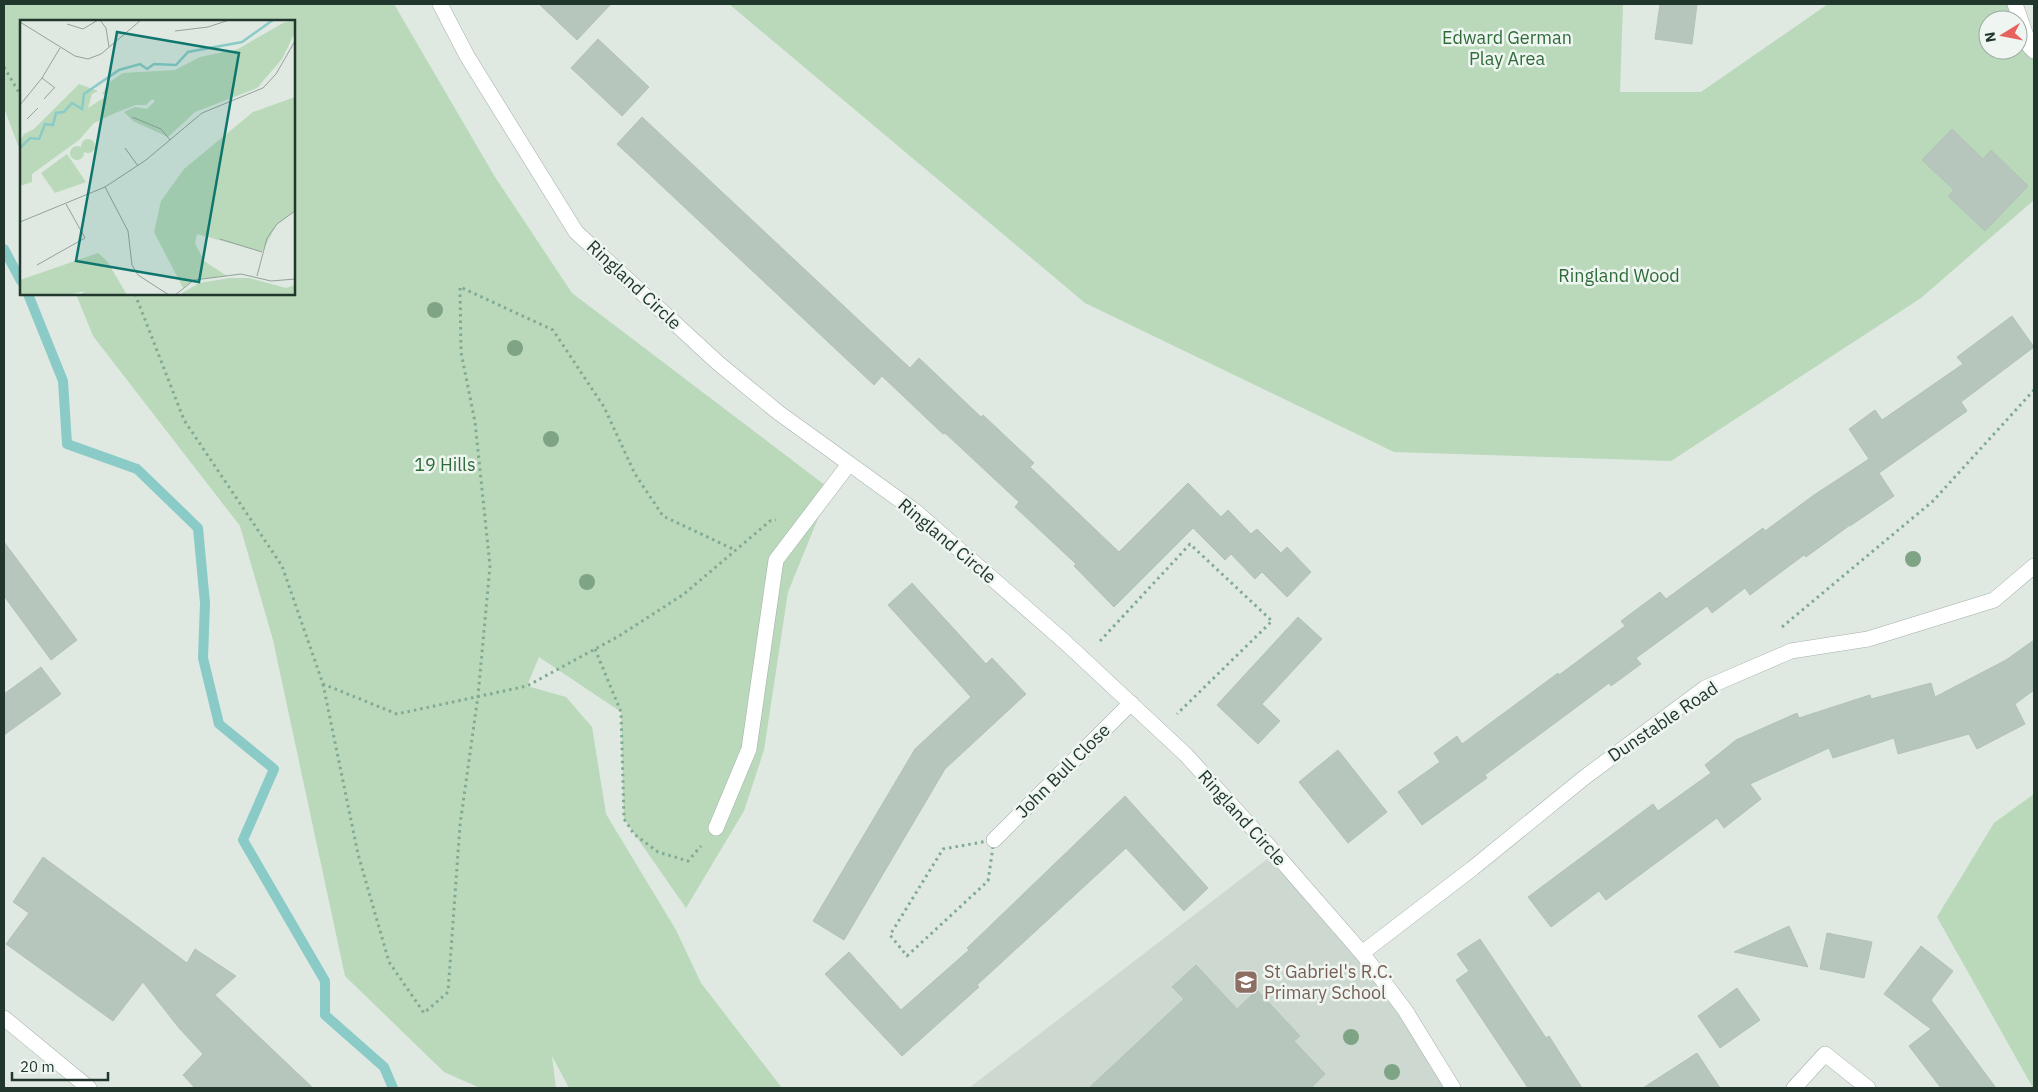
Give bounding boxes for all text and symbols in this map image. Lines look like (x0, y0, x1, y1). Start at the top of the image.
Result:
north arrow (1978, 10, 2028, 60)
inset map (20, 20, 295, 295)
park label: Edward German Play Area (1442, 26, 1572, 70)
text: N (1980, 31, 2000, 44)
street label: Ringland Circle (582, 235, 687, 334)
park label: Ringland Wood (1558, 264, 1680, 287)
park label: 19 Hills (414, 453, 476, 476)
street label: Ringland Circle (894, 493, 1001, 588)
street label: Dunstable Road (1603, 676, 1722, 767)
street label: John Bull Close (1010, 718, 1115, 823)
street label: Ringland Circle (1193, 765, 1292, 870)
place label: St Gabriel's R.C. Primary School (1264, 960, 1393, 1004)
school or university icon: St Gabriel's R.C. Primary School (1233, 969, 1259, 995)
scale bar (12, 1050, 109, 1082)
text: 20 m (20, 1057, 55, 1076)

